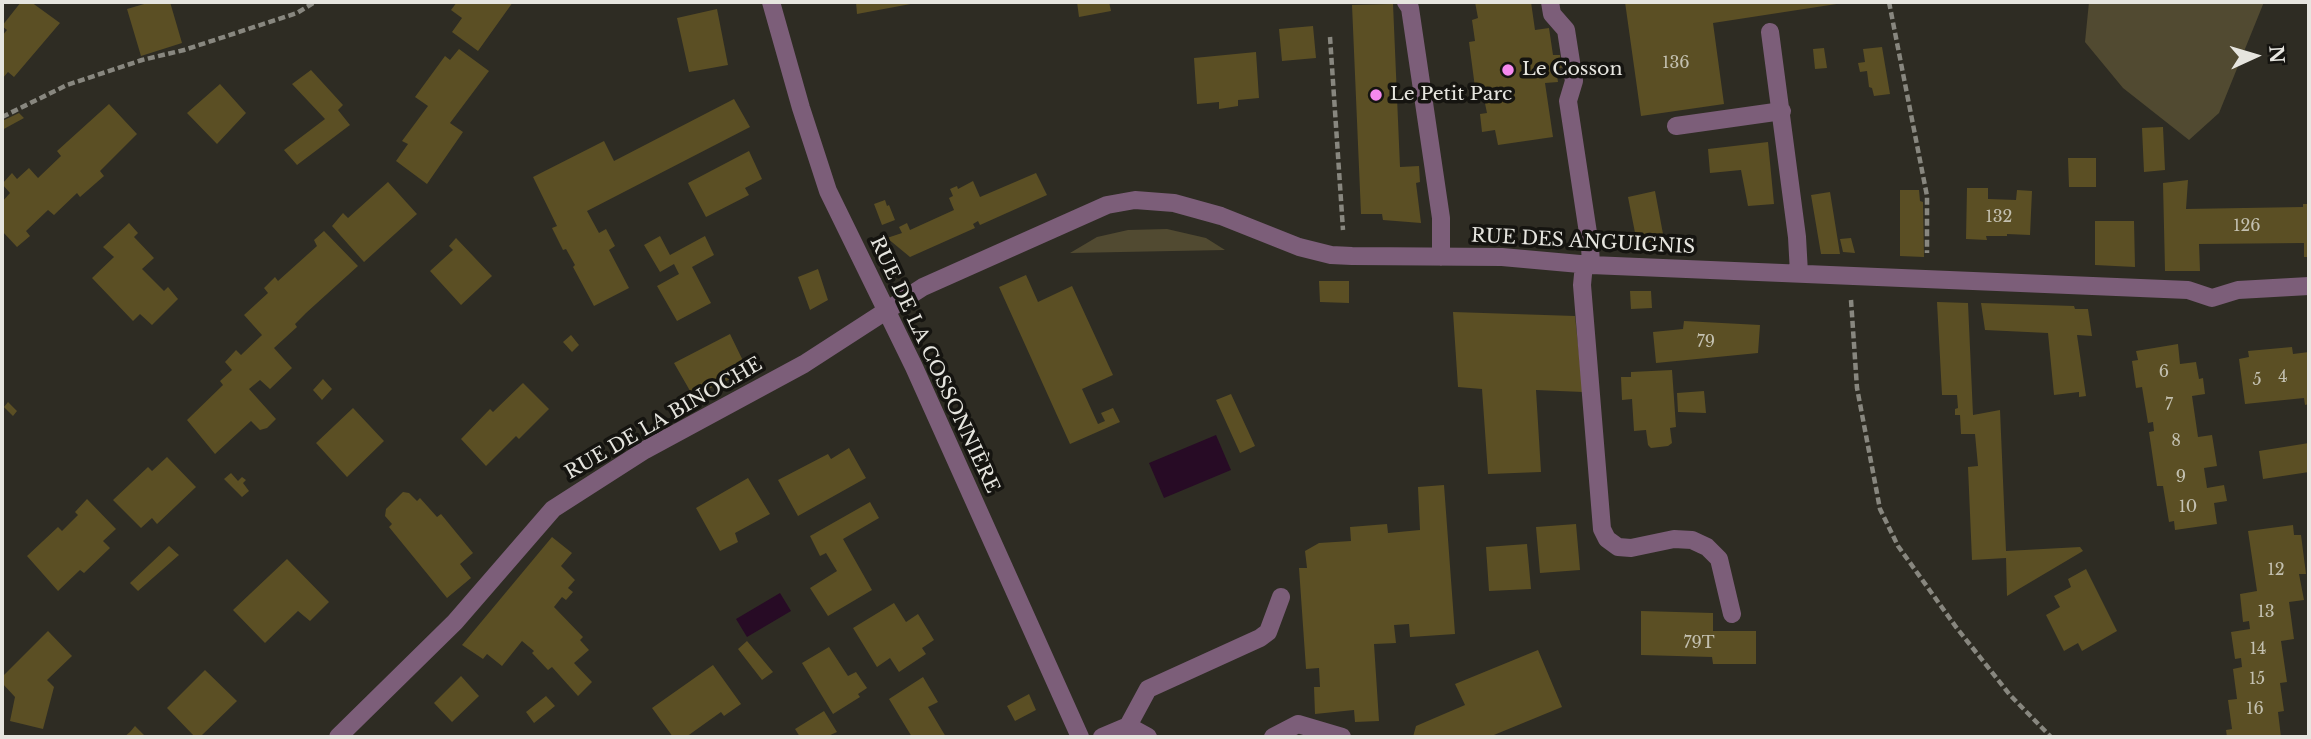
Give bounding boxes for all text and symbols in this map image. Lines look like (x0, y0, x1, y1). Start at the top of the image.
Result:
north arrow (2220, 21, 2290, 91)
text: N (2264, 45, 2289, 64)
house number: 136 (1662, 53, 1690, 73)
place label: Le Cosson (1522, 59, 1623, 81)
marker: Le Cosson (1500, 62, 1516, 78)
place label: Le Petit Parc (1390, 84, 1512, 106)
marker: Le Petit Parc (1368, 87, 1384, 103)
house number: 132 (1986, 207, 2012, 227)
house number: 126 (2233, 216, 2261, 236)
street label: RUE DES ANGUIGNIS (1470, 225, 1696, 259)
street label: RUE DE LA COSSONNIÈRE (864, 233, 1004, 497)
house number: 79 (1697, 332, 1715, 352)
street label: RUE DE LA BINOCHE (561, 353, 767, 485)
house number: 6 (2159, 362, 2169, 382)
house number: 4 (2278, 367, 2288, 387)
house number: 5 (2252, 370, 2262, 390)
house number: 7 (2165, 395, 2173, 415)
house number: 8 (2171, 431, 2181, 451)
house number: 9 (2176, 467, 2186, 487)
house number: 10 (2179, 497, 2197, 517)
house number: 12 (2268, 560, 2284, 580)
house number: 13 (2258, 602, 2274, 622)
house number: 79T (1683, 633, 1715, 653)
house number: 14 (2250, 639, 2266, 659)
house number: 15 (2249, 669, 2265, 689)
house number: 16 (2246, 699, 2264, 719)

